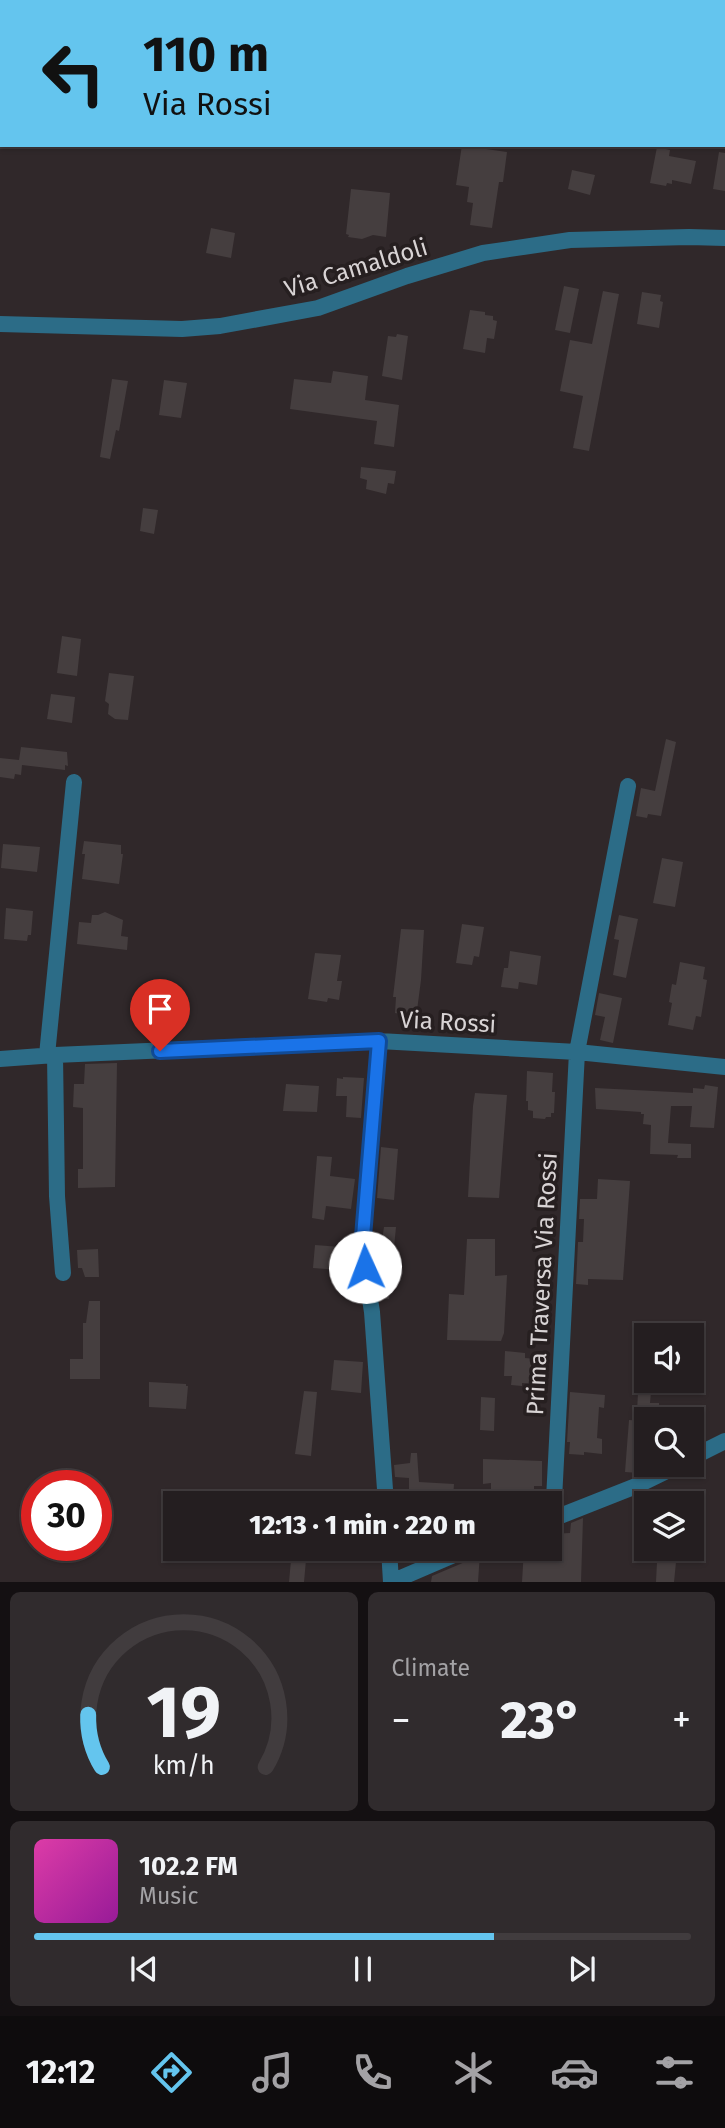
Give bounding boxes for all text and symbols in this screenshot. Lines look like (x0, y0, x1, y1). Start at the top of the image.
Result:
text: 110 m (143, 25, 269, 84)
icon: left (28, 28, 119, 119)
text: Via Rossi (143, 85, 272, 123)
street label: Via Camaldoli (281, 233, 431, 303)
pin (130, 979, 190, 1051)
icon: arrive (141, 990, 179, 1028)
street label: Via Rossi (399, 1005, 497, 1039)
street label: Prima Traversa Via Rossi (521, 1152, 563, 1416)
position arrow (328, 1230, 402, 1304)
map controls (634, 1323, 704, 1561)
button: sound (634, 1323, 704, 1393)
button: search (634, 1407, 704, 1477)
speed limit sign: 30 (21, 1470, 112, 1561)
button: layers (634, 1491, 704, 1561)
text: 12:13 · 1 min · 220 m (249, 1510, 476, 1541)
text: Climate (392, 1654, 470, 1682)
text: 19 (146, 1670, 221, 1757)
text: 23° (501, 1689, 582, 1752)
text: − (392, 1697, 411, 1743)
text: + (672, 1697, 691, 1743)
text: km/h (153, 1751, 215, 1781)
text: 102.2 FM (139, 1851, 238, 1882)
text: Music (139, 1882, 199, 1910)
icon: previous (125, 1950, 163, 1988)
icon: pause (344, 1950, 382, 1988)
icon: next (563, 1950, 601, 1988)
icon: directions (147, 2048, 196, 2097)
icon: music (248, 2048, 297, 2097)
icon: phone (348, 2048, 397, 2097)
icon: climate (449, 2048, 498, 2097)
icon: car (550, 2048, 599, 2097)
icon: filters (650, 2048, 699, 2097)
text: 12:12 (26, 2053, 95, 2091)

